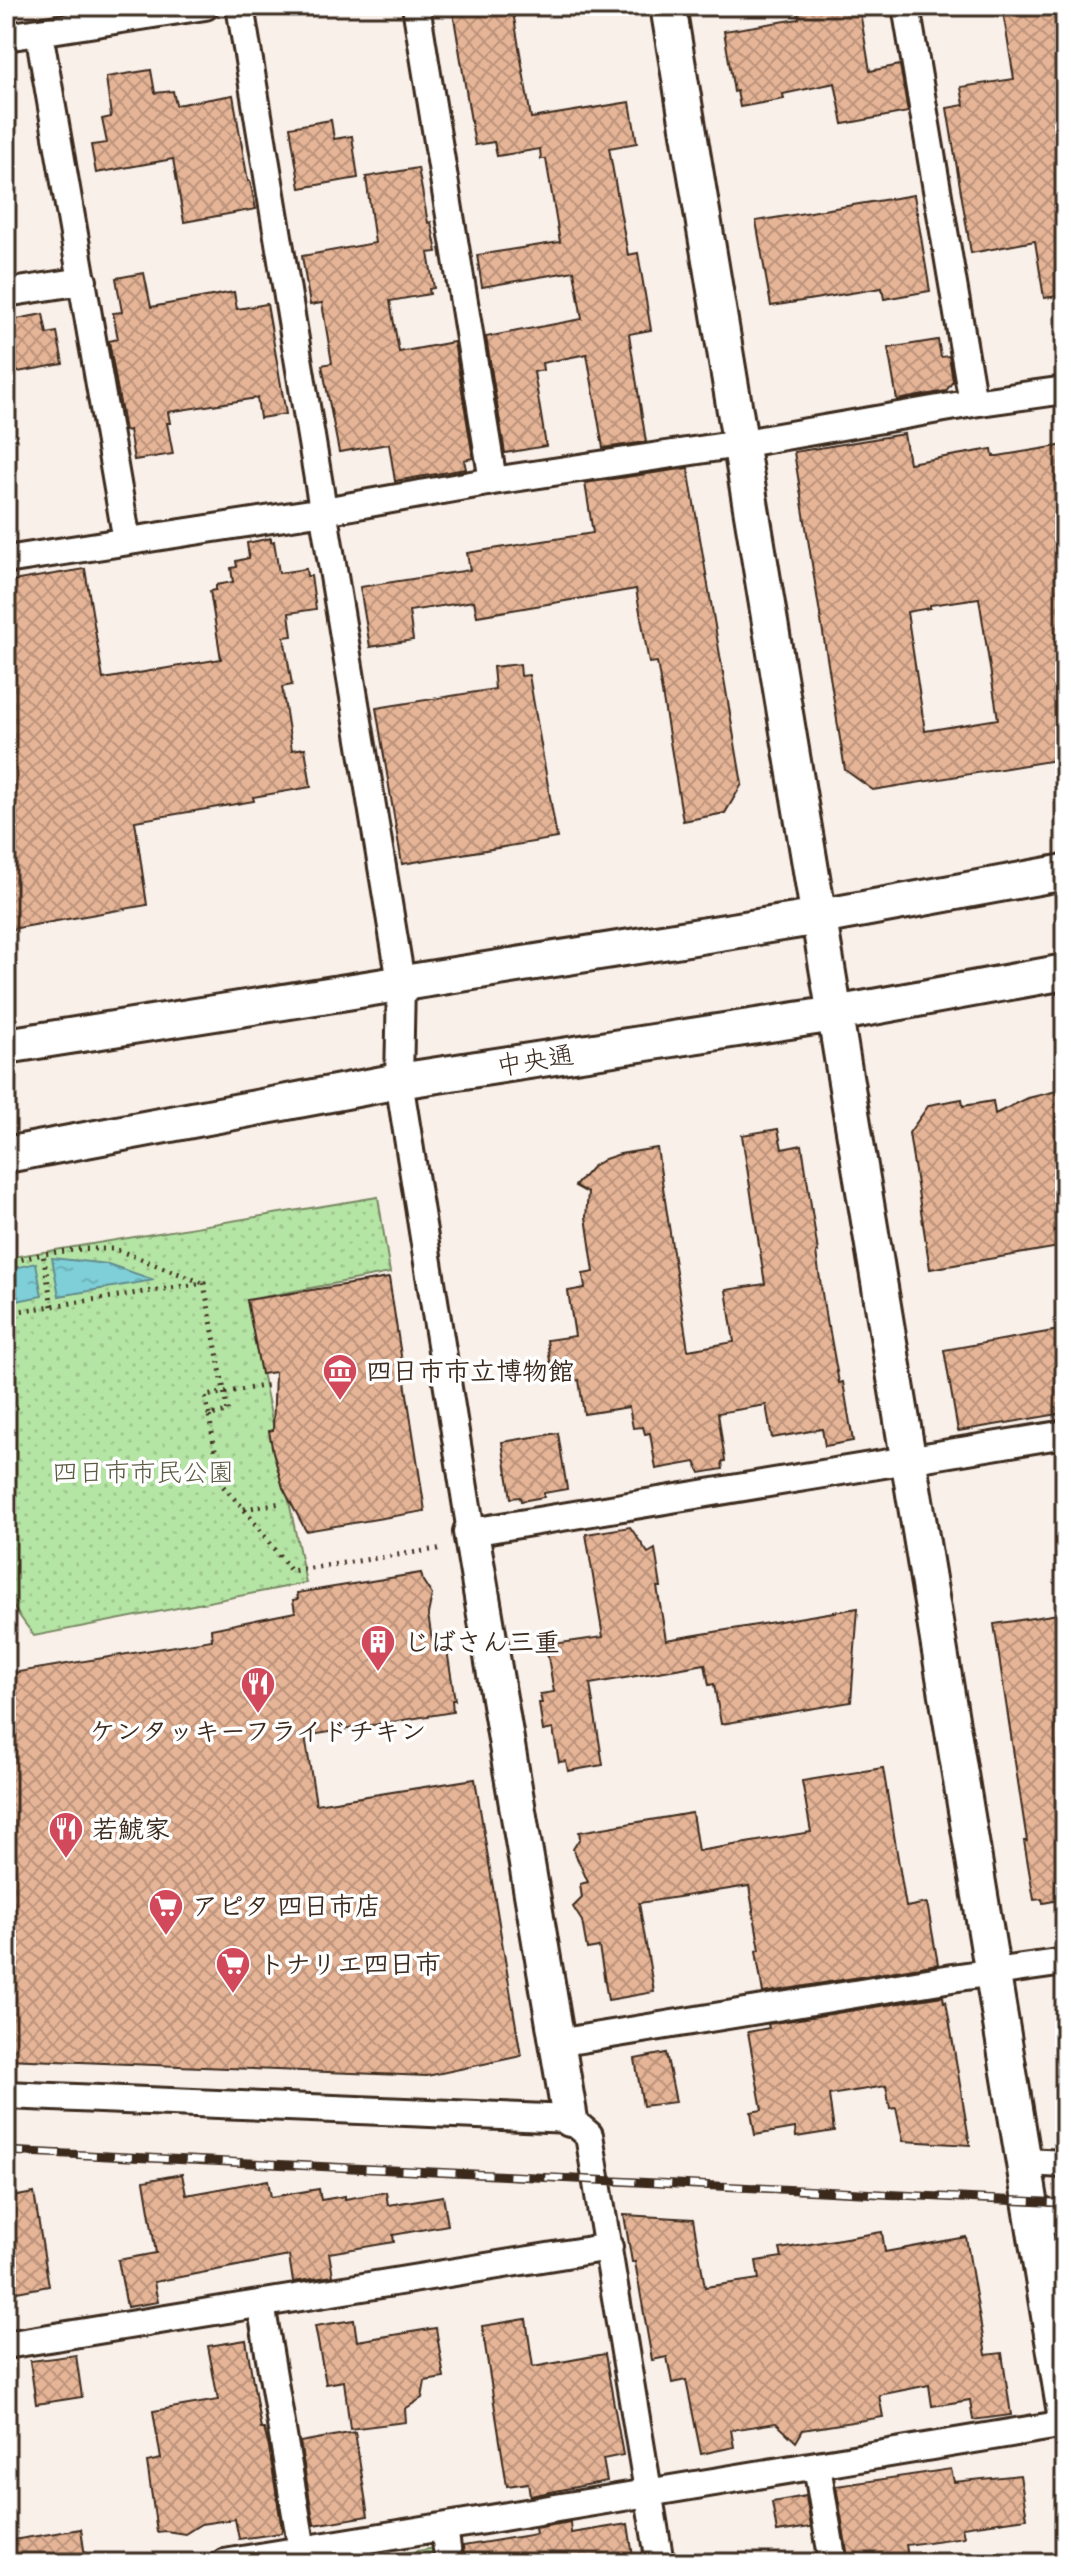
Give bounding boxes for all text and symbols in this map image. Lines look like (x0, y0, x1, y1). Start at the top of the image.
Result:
street label: 中央通 (494, 1039, 576, 1085)
museum icon: 四日市市立博物館 (321, 1352, 359, 1402)
place label: 四日市市立博物館 (366, 1356, 574, 1390)
park label: 四日市市民公園 (52, 1457, 234, 1491)
building icon: じばさん三重 (359, 1623, 397, 1673)
place label: じばさん三重 (404, 1627, 560, 1661)
restaurant icon: ケンタッキーフライドチキン (239, 1665, 277, 1715)
place label: ケンタッキーフライドチキン (90, 1716, 426, 1750)
restaurant icon: 若鯱家 (47, 1810, 85, 1860)
place label: 若鯱家 (92, 1814, 170, 1848)
supermarket icon: アピタ 四日市店 (147, 1887, 185, 1937)
place label: アピタ 四日市店 (192, 1891, 381, 1925)
supermarket icon: トナリエ四日市 (214, 1945, 252, 1995)
place label: トナリエ四日市 (259, 1949, 441, 1983)

